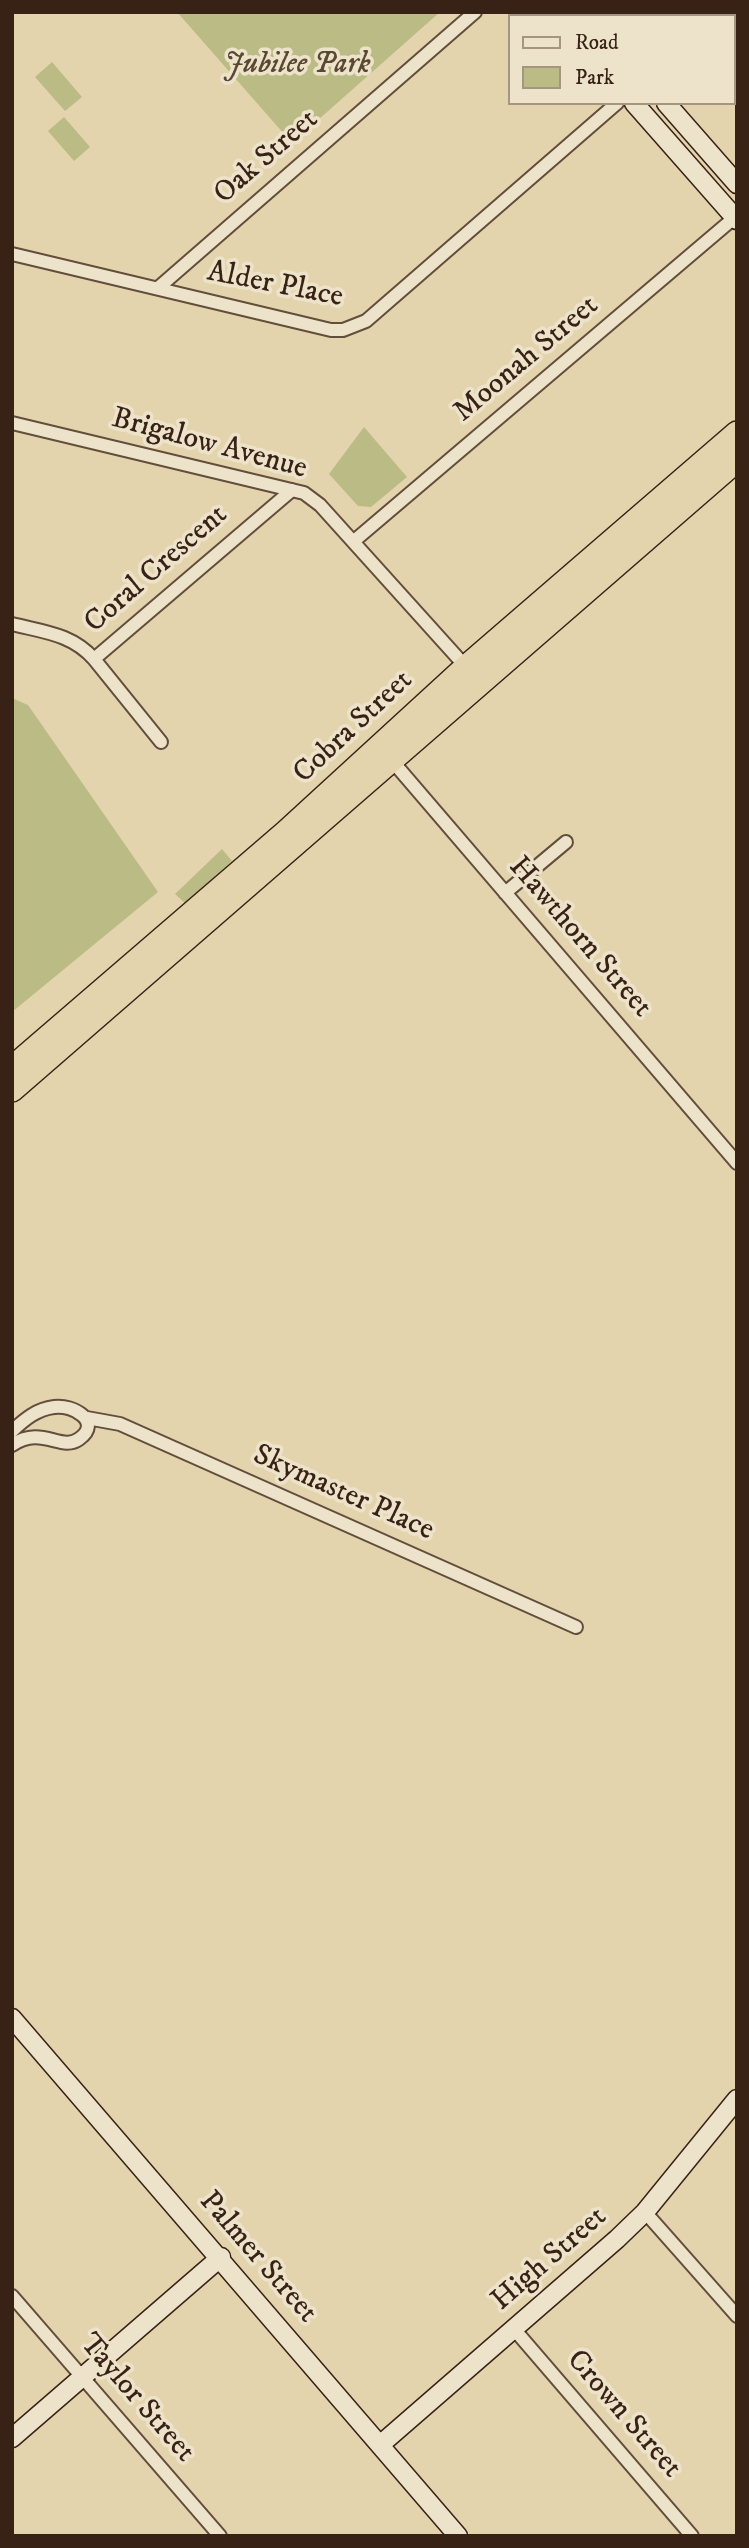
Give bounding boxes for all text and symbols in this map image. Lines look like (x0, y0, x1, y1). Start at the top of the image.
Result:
legend (508, 14, 735, 105)
text: Road (575, 30, 619, 56)
park label: Jubilee Park (223, 48, 371, 84)
text: Park (575, 65, 614, 91)
street label: Oak Street (208, 103, 326, 213)
street label: Alder Place (204, 255, 346, 317)
street label: Moonah Street (447, 289, 607, 431)
street label: Brigalow Avenue (107, 402, 311, 488)
street label: Coral Crescent (78, 498, 236, 642)
street label: Cobra Street (287, 664, 421, 792)
street label: Hawthorn Street (500, 850, 658, 1026)
street label: Skymaster Place (247, 1438, 439, 1550)
street label: Palmer Street (190, 2185, 324, 2331)
street label: High Street (485, 2200, 615, 2320)
street label: Taylor Street (71, 2327, 201, 2471)
street label: Crown Street (558, 2344, 688, 2486)

